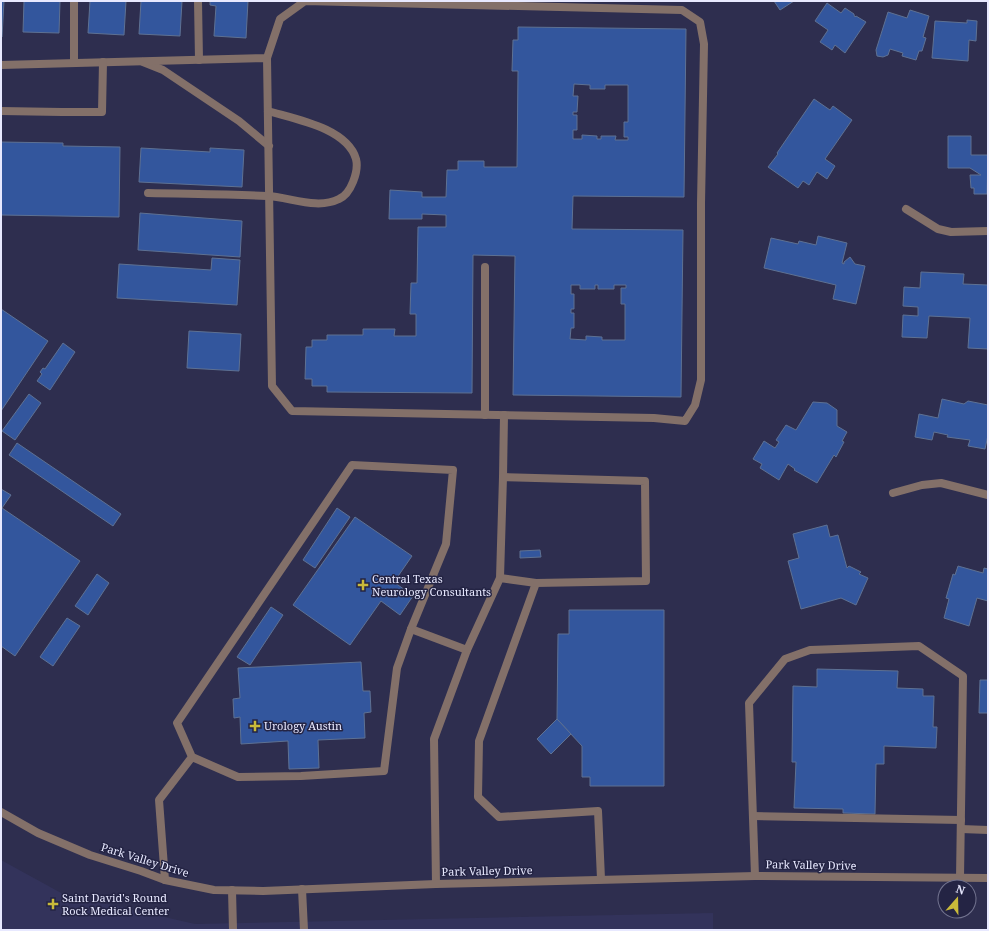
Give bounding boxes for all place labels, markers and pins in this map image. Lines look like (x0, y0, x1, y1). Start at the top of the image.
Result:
place label: Central Texas Neurology Consultants (372, 571, 491, 599)
marker: Central Texas Neurology Consultants (357, 579, 369, 591)
place label: Urology Austin (264, 718, 342, 733)
marker: Urology Austin (249, 720, 261, 732)
place label: Saint David's Round Rock Medical Center (62, 890, 170, 918)
marker: Saint David's Round Rock Medical Center (47, 898, 59, 910)

